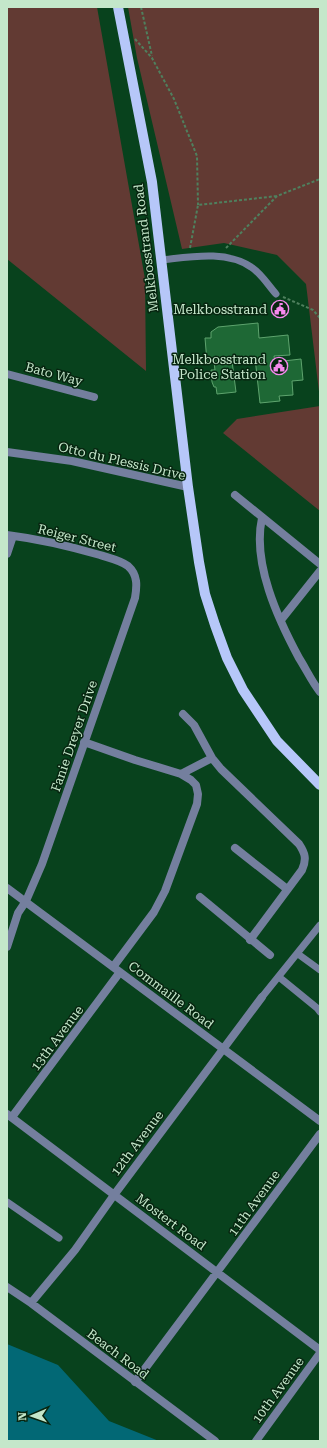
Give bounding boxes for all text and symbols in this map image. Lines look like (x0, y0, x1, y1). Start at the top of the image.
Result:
street label: Melkbosstrand Road (131, 182, 161, 313)
public building icon: Melkbosstrand (270, 299, 290, 319)
place label: Melkbosstrand (173, 302, 268, 317)
place label: Melkbosstrand Police Station (172, 352, 267, 382)
public building icon: Melkbosstrand Police Station (269, 356, 289, 376)
street label: Bato Way (24, 359, 85, 389)
street label: Otto du Plessis Drive (57, 439, 187, 483)
street label: Reiger Street (36, 521, 118, 555)
street label: Fanie Dreyer Drive (48, 678, 100, 794)
street label: Commaille Road (125, 958, 217, 1032)
street label: 13th Avenue (28, 1002, 86, 1074)
street label: 12th Avenue (108, 1107, 166, 1179)
street label: 11th Avenue (225, 1167, 283, 1239)
street label: Mostert Road (133, 1191, 210, 1254)
street label: Beach Road (84, 1326, 152, 1383)
street label: 10th Avenue (249, 1354, 307, 1426)
north arrow (12, 1396, 52, 1436)
text: N (16, 1411, 29, 1421)

